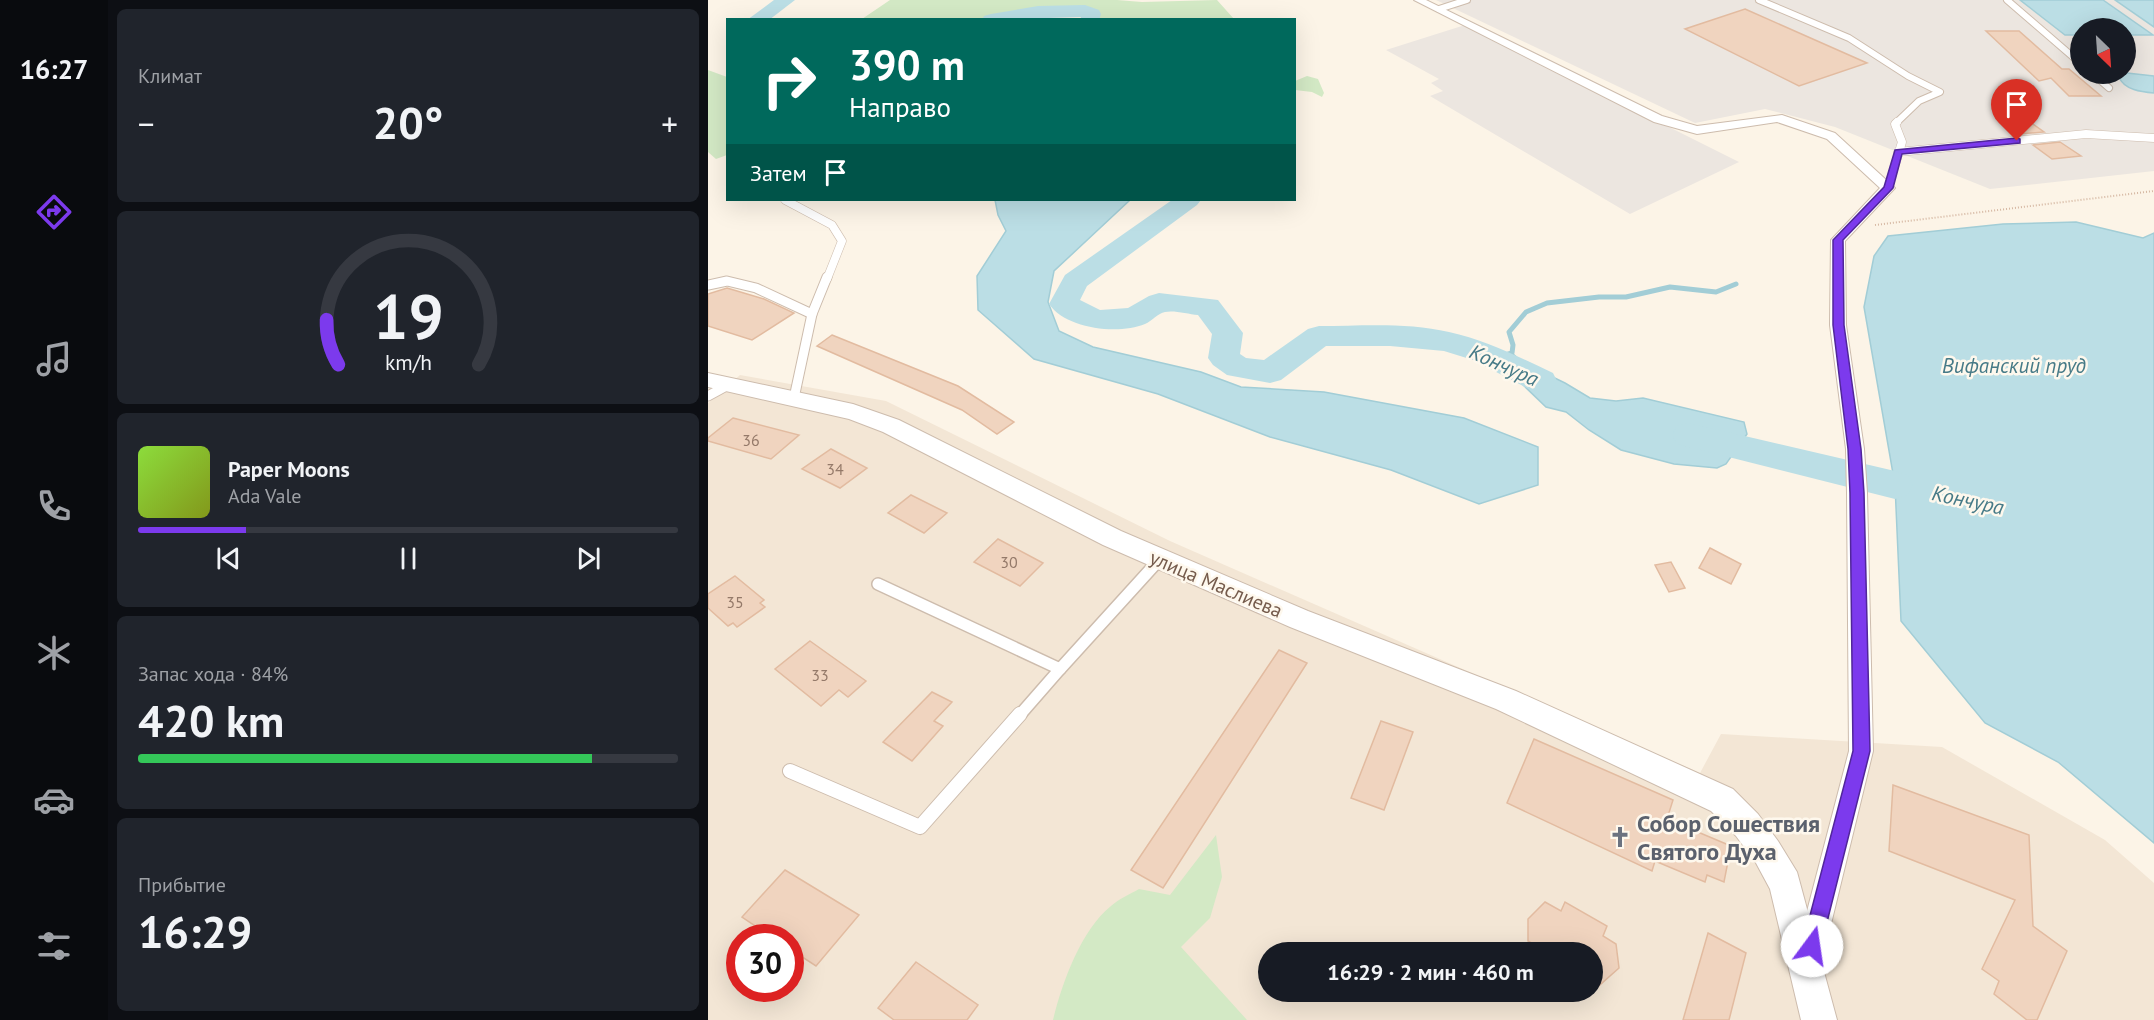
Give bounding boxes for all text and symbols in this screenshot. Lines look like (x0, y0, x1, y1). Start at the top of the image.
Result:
north arrow (2070, 18, 2136, 84)
map controls (2070, 18, 2136, 84)
text: 390 m (849, 37, 965, 92)
icon: right (750, 42, 828, 120)
text: 16:27 (20, 52, 88, 86)
text: Климат (138, 63, 202, 89)
pin (1991, 79, 2042, 141)
icon: arrive (2000, 88, 2033, 121)
text: Направо (849, 90, 951, 124)
text: 20° (373, 93, 443, 151)
text: − (138, 102, 155, 145)
text: + (661, 102, 678, 145)
icon: arrive (819, 156, 852, 189)
text: Затем (750, 159, 807, 187)
icon: directions (33, 191, 75, 233)
text: 19 (373, 275, 443, 356)
icon: music (33, 338, 75, 380)
water label: Кончура (1465, 338, 1544, 392)
text: km/h (384, 348, 431, 376)
water label: Вифанский пруд (1942, 352, 2086, 379)
house number: 36 (742, 430, 760, 450)
text: Paper Moons (228, 455, 350, 483)
house number: 34 (826, 459, 844, 479)
water label: Кончура (1930, 479, 2007, 521)
text: Ada Vale (228, 483, 301, 509)
icon: phone (33, 485, 75, 527)
icon: previous (212, 542, 245, 575)
icon: pause (392, 542, 425, 575)
icon: next (572, 542, 605, 575)
street label: улица Маслиева (1146, 544, 1286, 624)
house number: 30 (1000, 552, 1018, 572)
house number: 35 (726, 592, 744, 612)
icon: climate (33, 632, 75, 674)
text: Запас хода · 84% (138, 661, 288, 687)
house number: 33 (811, 665, 829, 685)
text: 420 km (138, 691, 284, 749)
icon: car (33, 779, 75, 821)
place label: Собор Сошествия Святого Духа (1637, 808, 1820, 867)
church icon: Собор Сошествия Святого Духа (1608, 825, 1632, 849)
text: Прибытие (138, 872, 226, 898)
text: 16:29 (138, 902, 252, 960)
position arrow (1780, 914, 1844, 978)
speed limit sign: 30 (726, 924, 804, 1002)
icon: filters (33, 925, 75, 967)
text: 16:29 · 2 мин · 460 m (1327, 958, 1534, 986)

